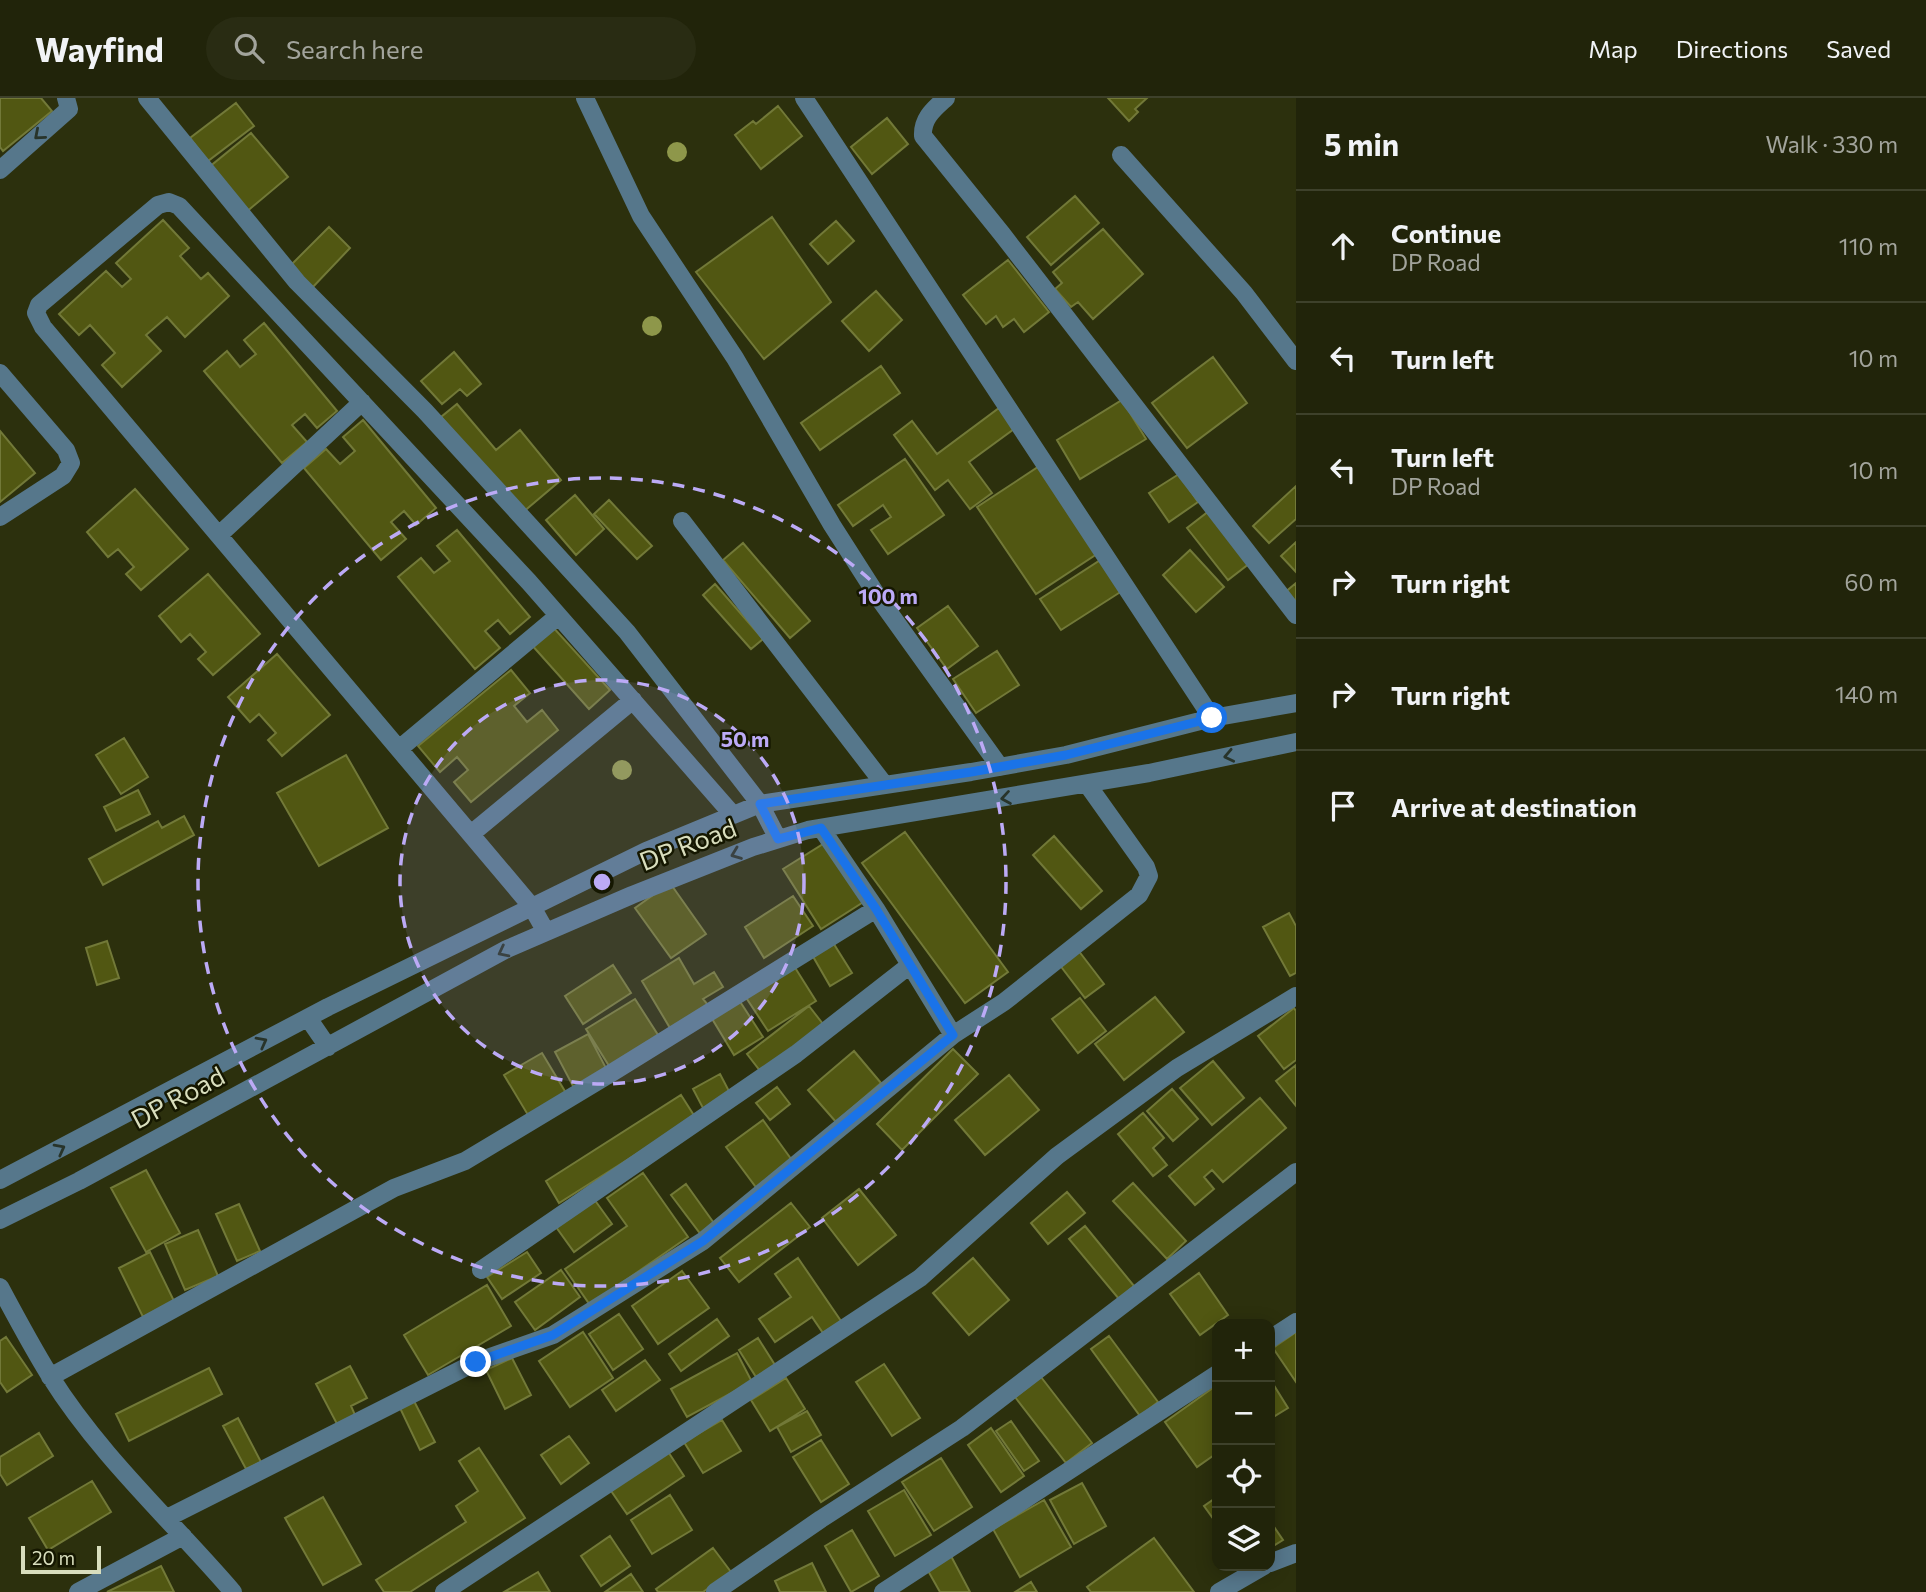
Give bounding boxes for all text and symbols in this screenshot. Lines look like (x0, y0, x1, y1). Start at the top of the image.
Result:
search box (206, 17, 696, 80)
text: Wayfind (35, 28, 164, 69)
icon: search (230, 29, 268, 67)
text: Search here (286, 33, 423, 64)
text: Map (1588, 34, 1638, 63)
text: Directions (1676, 34, 1788, 63)
text: Saved (1826, 34, 1891, 63)
text: 5 min (1324, 125, 1399, 162)
one-way arrow (34, 127, 47, 139)
text: Walk · 330 m (1766, 130, 1898, 158)
text: Continue (1391, 217, 1501, 248)
icon: ahead (1324, 227, 1362, 265)
text: 110 m (1839, 232, 1898, 260)
text: DP Road (1391, 248, 1481, 276)
icon: left (1324, 339, 1362, 377)
text: Turn left (1391, 343, 1494, 374)
text: 10 m (1849, 344, 1898, 372)
text: Turn left (1391, 441, 1494, 472)
icon: left (1324, 451, 1362, 489)
text: 10 m (1849, 456, 1898, 484)
text: DP Road (1391, 472, 1481, 500)
icon: right (1324, 563, 1362, 601)
text: Turn right (1391, 567, 1510, 598)
text: 60 m (1845, 568, 1898, 596)
text: 100 m (858, 583, 918, 608)
icon: right (1324, 675, 1362, 713)
text: Turn right (1391, 679, 1510, 710)
text: 140 m (1835, 680, 1898, 708)
route start (1196, 702, 1227, 733)
text: 50 m (721, 726, 769, 751)
one-way arrow (1223, 748, 1235, 763)
icon: arrive (1324, 787, 1362, 825)
one-way arrow (1000, 790, 1012, 805)
text: Arrive at destination (1391, 791, 1637, 822)
street label: DP Road (635, 811, 740, 876)
one-way arrow (730, 846, 742, 860)
centre of rings (590, 870, 614, 894)
one-way arrow (498, 943, 511, 957)
one-way arrow (254, 1037, 267, 1051)
street label: DP Road (125, 1059, 229, 1134)
one-way arrow (53, 1143, 66, 1157)
map controls (1212, 1319, 1275, 1571)
button: + (1212, 1319, 1275, 1382)
route end (460, 1346, 491, 1377)
button: − (1212, 1382, 1275, 1445)
button: locate (1212, 1445, 1275, 1508)
button: layers (1212, 1508, 1275, 1571)
scale bar (21, 1543, 102, 1575)
text: 20 m (32, 1546, 75, 1569)

